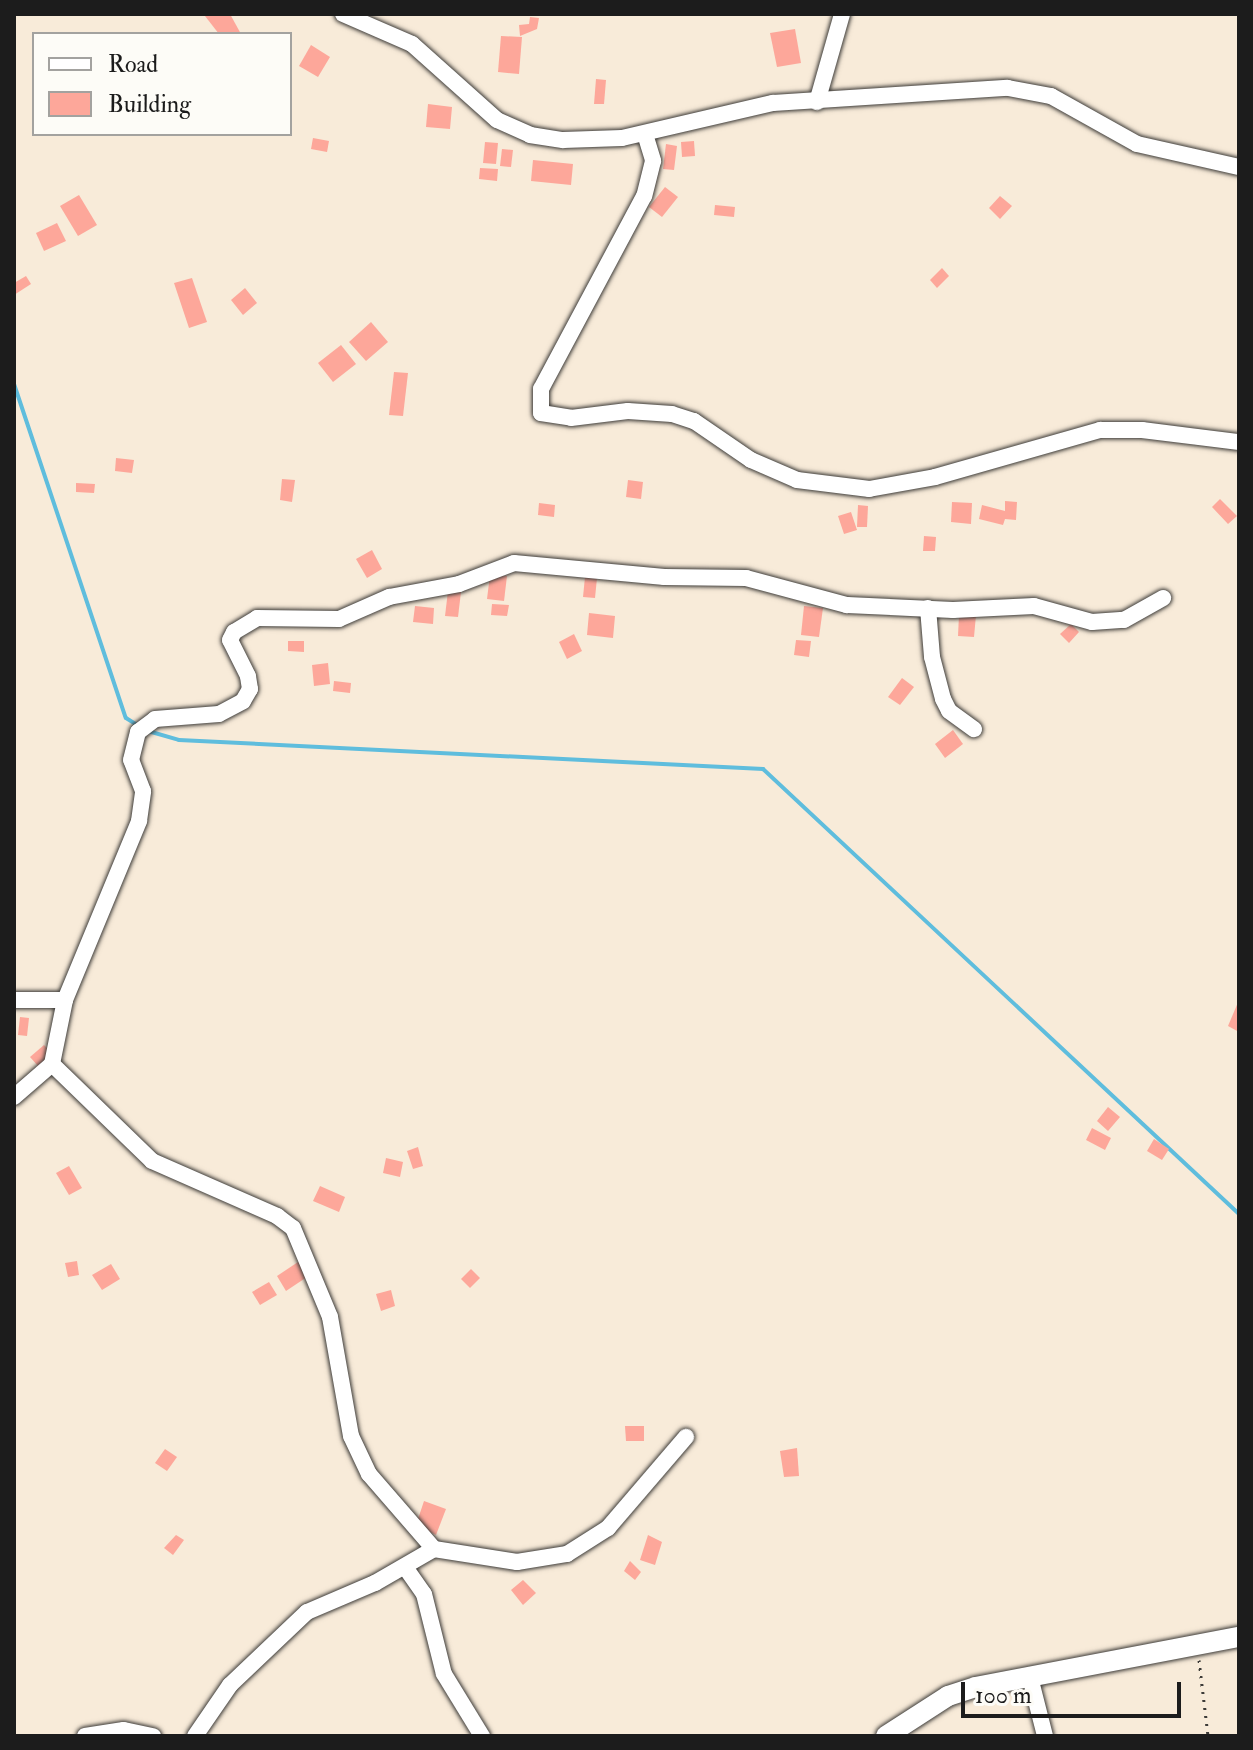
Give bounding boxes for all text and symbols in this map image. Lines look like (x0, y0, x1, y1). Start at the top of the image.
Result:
legend (32, 32, 292, 136)
text: Road (108, 49, 158, 80)
text: Building (108, 89, 191, 120)
scale bar (965, 1666, 1185, 1716)
text: 100 m (975, 1680, 1032, 1711)

